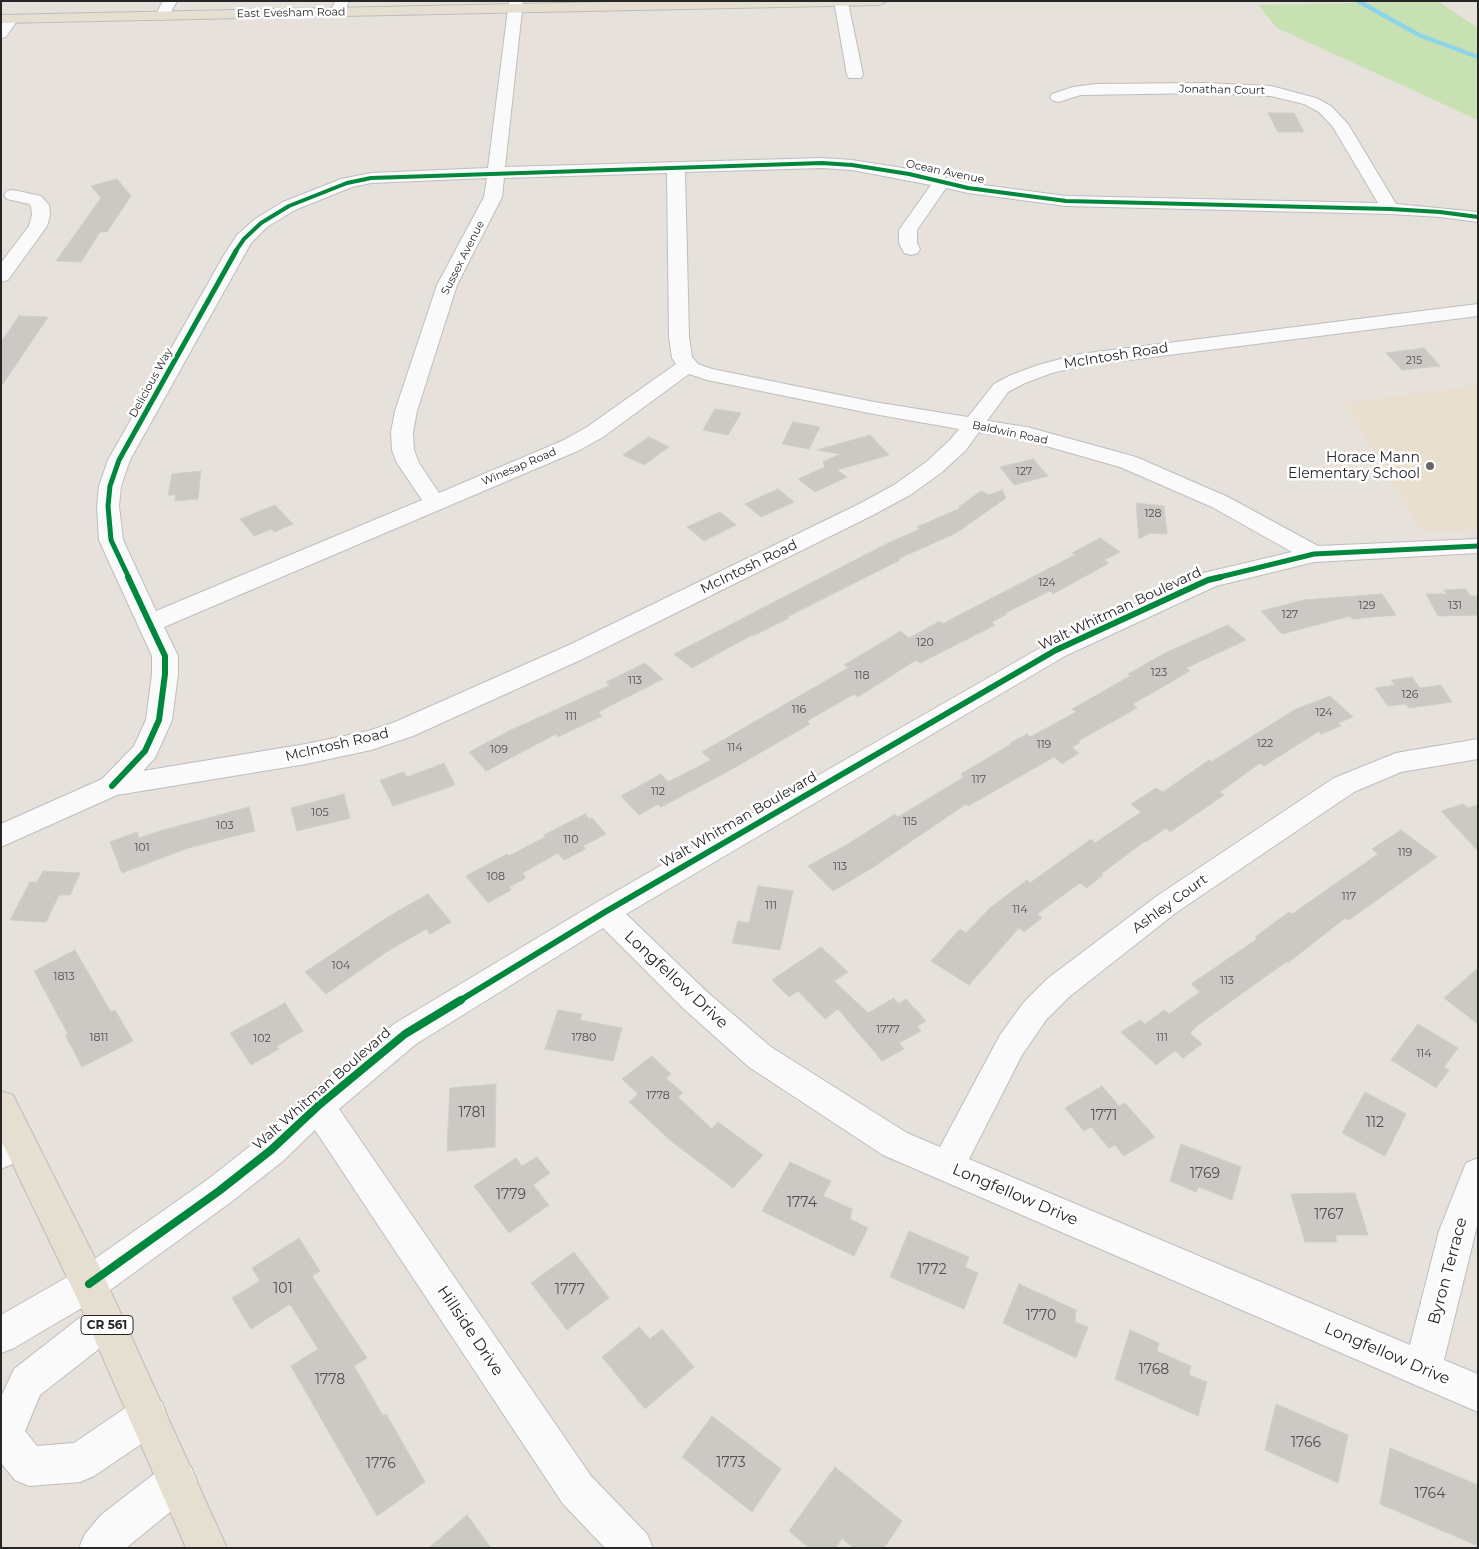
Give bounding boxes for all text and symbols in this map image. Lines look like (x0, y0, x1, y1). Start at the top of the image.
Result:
street label: East Evesham Road (237, 5, 345, 21)
street label: Jonathan Court (1179, 83, 1265, 97)
street label: Ocean Avenue (904, 157, 986, 187)
street label: Sussex Avenue (439, 219, 487, 297)
street label: McIntosh Road (1062, 339, 1170, 373)
street label: Delicious Way (127, 346, 175, 420)
house number: 215 (1406, 354, 1422, 368)
street label: Baldwin Road (971, 419, 1049, 447)
street label: Winesap Road (480, 445, 558, 489)
place label: Horace Mann Elementary School (1288, 450, 1420, 482)
marker: Horace Mann Elementary School (1424, 460, 1436, 472)
house number: 127 (1016, 465, 1032, 479)
house number: 128 (1144, 507, 1162, 521)
street label: McIntosh Road (698, 536, 800, 598)
street label: Walt Whitman Boulevard (1036, 564, 1204, 654)
house number: 124 (1038, 576, 1056, 590)
house number: 129 (1359, 599, 1375, 613)
house number: 131 (1448, 599, 1462, 613)
house number: 127 (1282, 608, 1298, 622)
house number: 120 (916, 636, 934, 650)
house number: 123 (1151, 666, 1167, 680)
house number: 118 (855, 669, 869, 683)
house number: 113 (628, 674, 642, 688)
house number: 126 (1402, 688, 1418, 702)
house number: 116 (792, 703, 806, 717)
house number: 124 (1315, 706, 1333, 720)
house number: 111 (565, 710, 577, 724)
street label: McIntosh Road (284, 725, 390, 765)
house number: 122 (1257, 737, 1273, 751)
house number: 119 (1037, 738, 1051, 752)
house number: 114 (727, 741, 743, 755)
house number: 109 (490, 743, 508, 757)
street label: Walt Whitman Boulevard (658, 768, 820, 872)
house number: 117 (972, 773, 986, 787)
house number: 112 (651, 785, 665, 799)
house number: 105 (311, 806, 329, 820)
house number: 115 (903, 815, 917, 829)
house number: 103 (216, 819, 234, 833)
house number: 110 (563, 833, 579, 847)
house number: 101 (134, 841, 150, 855)
house number: 119 (1398, 846, 1412, 860)
house number: 113 (833, 860, 847, 874)
house number: 108 (487, 870, 505, 884)
street label: Ashley Court (1129, 871, 1211, 937)
house number: 117 (1342, 890, 1356, 904)
house number: 111 (765, 899, 777, 913)
house number: 114 (1012, 903, 1028, 917)
street label: Longfellow Drive (620, 927, 732, 1033)
house number: 104 (332, 959, 350, 973)
house number: 1813 (53, 970, 75, 984)
house number: 113 (1220, 974, 1234, 988)
house number: 1777 (876, 1023, 900, 1037)
street label: Walt Whitman Boulevard (249, 1024, 395, 1154)
house number: 1811 (90, 1031, 108, 1045)
house number: 1780 (572, 1031, 596, 1045)
house number: 111 (1156, 1031, 1168, 1045)
house number: 102 (253, 1032, 271, 1046)
house number: 114 (1416, 1047, 1432, 1061)
house number: 1778 (646, 1089, 670, 1103)
house number: 1781 (458, 1105, 486, 1121)
house number: 1771 (1091, 1108, 1117, 1124)
house number: 112 (1366, 1115, 1384, 1131)
street label: Longfellow Drive (949, 1160, 1081, 1230)
house number: 1769 (1190, 1166, 1220, 1182)
house number: 1779 (496, 1187, 526, 1203)
house number: 1774 (787, 1195, 817, 1211)
house number: 1767 (1314, 1207, 1344, 1223)
street label: Byron Terrace (1424, 1215, 1472, 1327)
house number: 1772 (917, 1262, 947, 1278)
house number: 101 (273, 1281, 293, 1297)
street label: Hillside Drive (433, 1282, 507, 1380)
house number: 1777 (555, 1282, 585, 1298)
house number: 1770 (1026, 1308, 1056, 1324)
road number: CR 561 (81, 1316, 133, 1334)
street label: Longfellow Drive (1321, 1319, 1453, 1389)
house number: 1768 (1139, 1362, 1169, 1378)
house number: 1778 (315, 1372, 345, 1388)
house number: 1766 (1291, 1435, 1321, 1451)
house number: 1773 (716, 1455, 746, 1471)
house number: 1776 (366, 1456, 396, 1472)
house number: 1764 (1415, 1486, 1445, 1502)

